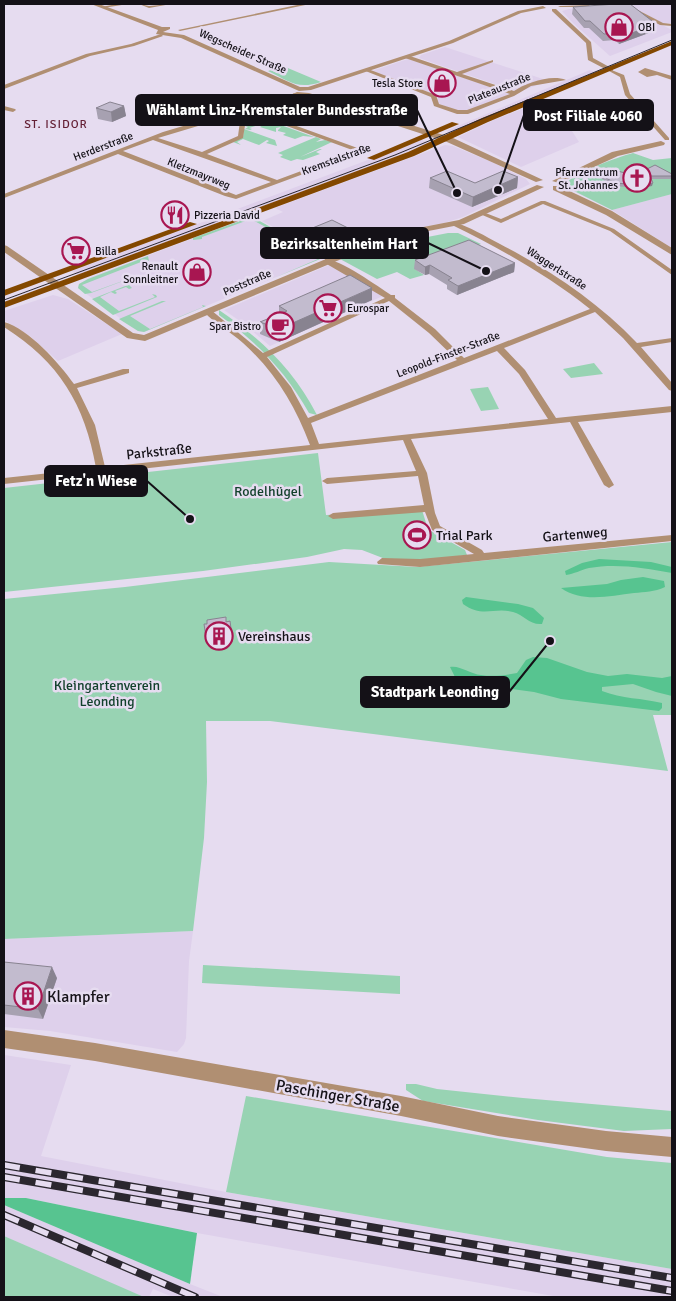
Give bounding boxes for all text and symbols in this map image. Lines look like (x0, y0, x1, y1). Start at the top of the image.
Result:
shop icon: OBI (604, 12, 634, 42)
place label: OBI (638, 21, 655, 34)
street label: Wegscheider Straße (197, 26, 289, 77)
shop icon: Tesla Store (427, 68, 457, 98)
street label: Plateaustraße (466, 70, 532, 107)
place label: Tesla Store (372, 77, 423, 90)
callout: Wählamt Linz-Kremstaler Bundesstraße (136, 95, 417, 125)
callout: Post Filiale 4060 (524, 100, 653, 130)
text: Wählamt Linz-Kremstaler Bundesstraße (146, 101, 408, 119)
text: Post Filiale 4060 (534, 107, 642, 125)
district label: ST. ISIDOR (24, 117, 88, 132)
street label: Herderstraße (72, 129, 135, 164)
street label: Kremstalstraße (300, 141, 373, 178)
street label: Kletzmayrweg (165, 155, 232, 192)
church icon: Pfarrzentrum St. Johannes (622, 163, 652, 193)
place label: Pfarrzentrum St. Johannes (555, 166, 618, 192)
restaurant icon: Pizzeria David (160, 200, 190, 230)
place label: Pizzeria David (194, 209, 260, 222)
callout: Bezirksaltenheim Hart (261, 228, 428, 258)
text: Bezirksaltenheim Hart (270, 235, 418, 253)
supermarket icon: Billa (61, 236, 91, 266)
street label: Waggerlstraße (524, 244, 589, 293)
place label: Billa (95, 245, 117, 258)
shop icon: Renault Sonnleitner (182, 257, 212, 287)
place label: Renault Sonnleitner (123, 260, 178, 286)
street label: Poststraße (221, 267, 273, 298)
supermarket icon: Eurospar (313, 293, 343, 323)
place label: Eurospar (347, 302, 389, 315)
cafe icon: Spar Bistro (265, 311, 295, 341)
place label: Spar Bistro (209, 320, 261, 333)
street label: Leopold-Finster-Straße (395, 329, 502, 380)
street label: Parkstraße (125, 440, 193, 463)
callout: Fetz'n Wiese (45, 466, 147, 496)
text: Fetz'n Wiese (55, 472, 137, 490)
park label: Rodelhügel (234, 483, 302, 500)
sports icon: Trial Park (402, 520, 432, 550)
street label: Gartenweg (542, 523, 608, 546)
place label: Trial Park (436, 527, 493, 544)
building icon: Vereinshaus (204, 621, 234, 651)
place label: Vereinshaus (238, 628, 310, 645)
park label: Kleingartenverein Leonding (54, 677, 160, 710)
callout: Stadtpark Leonding (361, 677, 509, 707)
text: Stadtpark Leonding (371, 683, 499, 701)
building icon: Klampfer (13, 981, 43, 1011)
place label: Klampfer (47, 987, 110, 1007)
street label: Paschinger Straße (274, 1075, 401, 1117)

